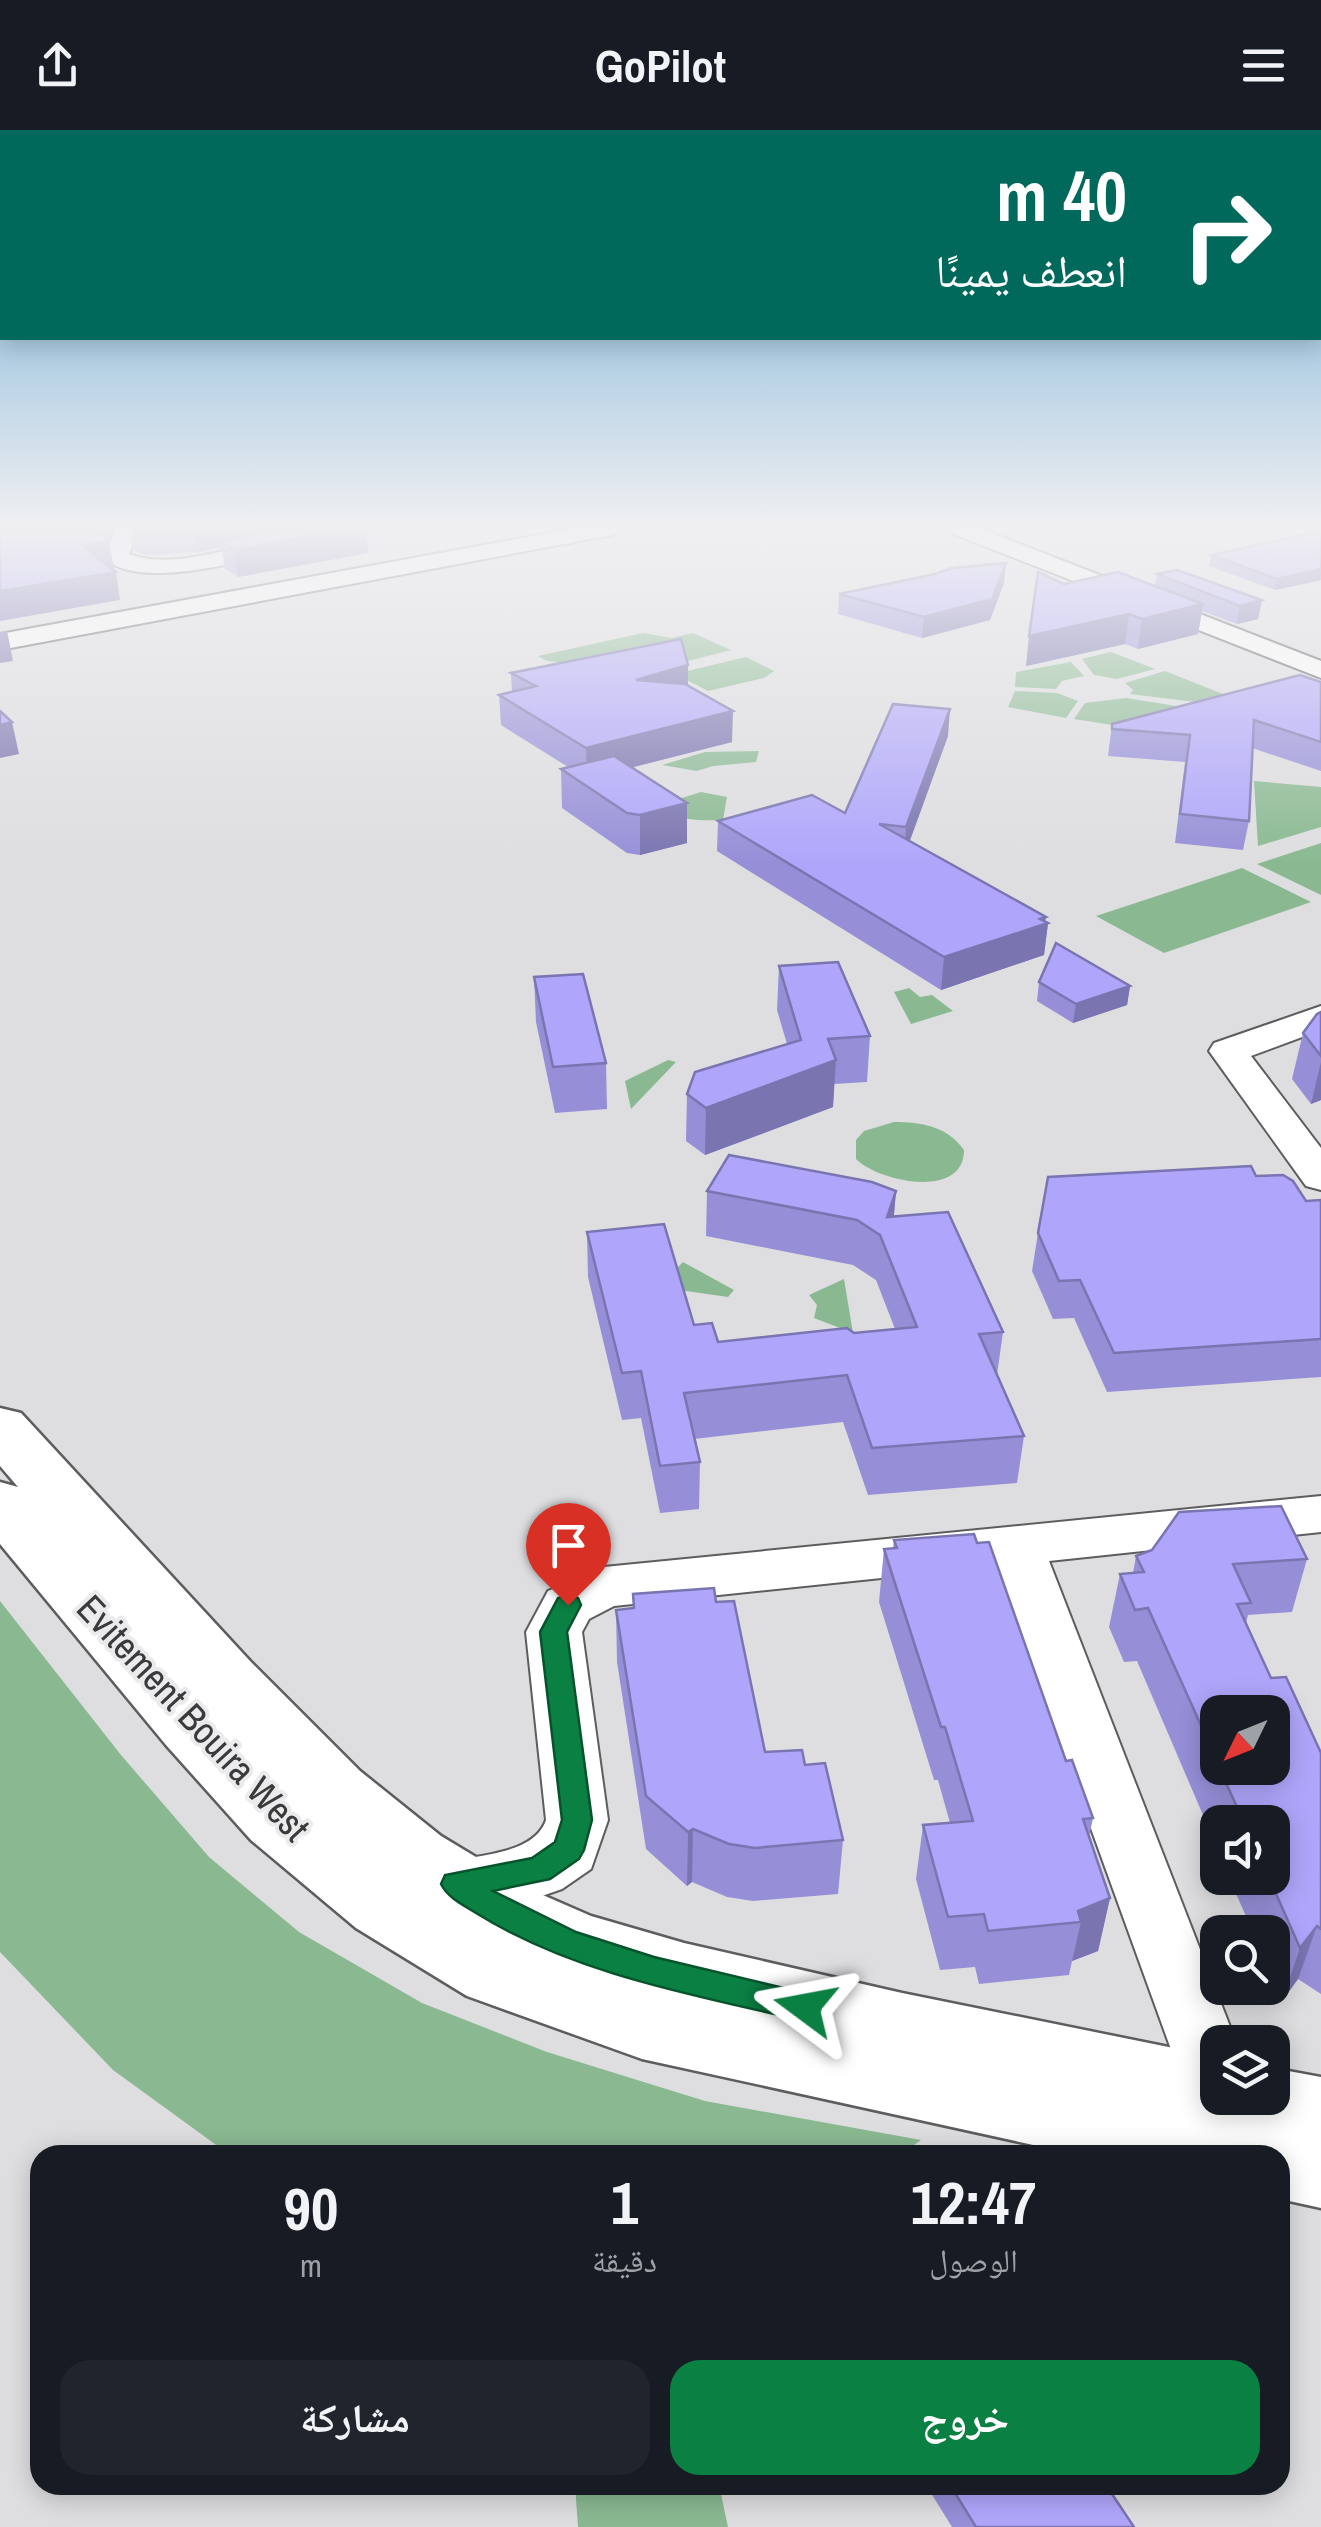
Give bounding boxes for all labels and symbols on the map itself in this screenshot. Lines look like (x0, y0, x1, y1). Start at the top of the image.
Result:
pin (526, 1503, 611, 1606)
street label: Evitement Bouira West (66, 1583, 321, 1852)
north arrow (1200, 1695, 1290, 1785)
position arrow (753, 1955, 857, 2059)

